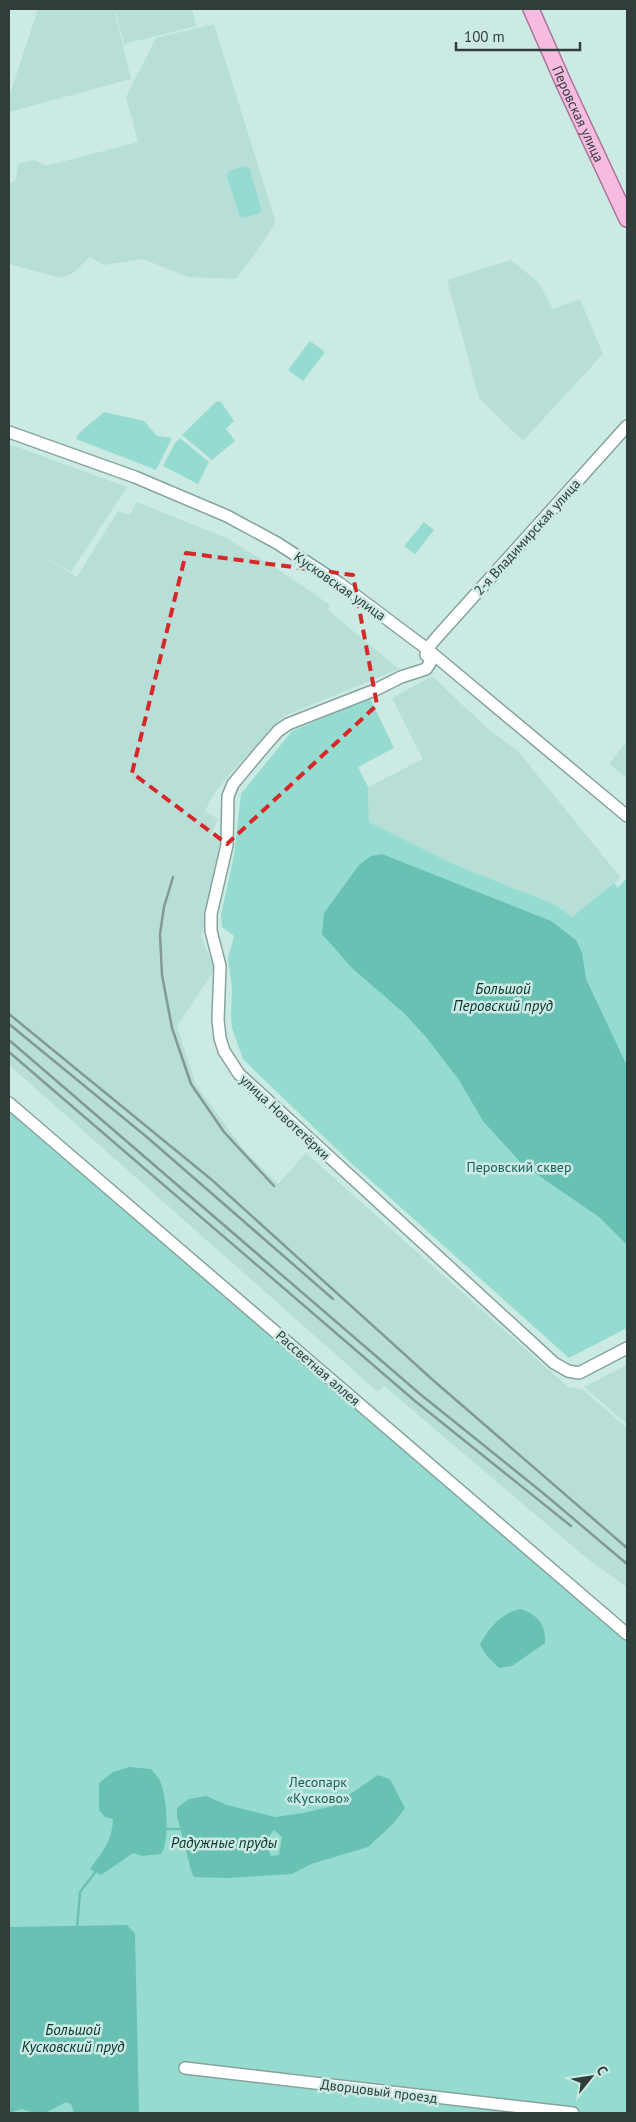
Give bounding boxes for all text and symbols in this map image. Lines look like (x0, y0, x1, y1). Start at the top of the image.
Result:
scale bar (456, 20, 580, 52)
text: 100 m (464, 27, 505, 46)
street label: Перовская улица (548, 63, 608, 165)
street label: 2-я Владимирская улица (470, 475, 584, 599)
street label: Кусковская улица (290, 548, 390, 624)
water label: Большой Перовский пруд (453, 979, 553, 1015)
street label: улица Новотетёрки (236, 1070, 334, 1164)
park label: Перовский сквер (466, 1158, 572, 1176)
street label: Рассветная аллея (272, 1326, 364, 1410)
park label: Лесопарк «Кусково» (286, 1773, 350, 1807)
water label: Радужные пруды (171, 1833, 278, 1852)
water label: Большой Кусковский пруд (21, 2020, 125, 2056)
north arrow (566, 2052, 616, 2102)
text: С (593, 2063, 612, 2079)
street label: Дворцовый проезд (320, 2075, 439, 2107)

